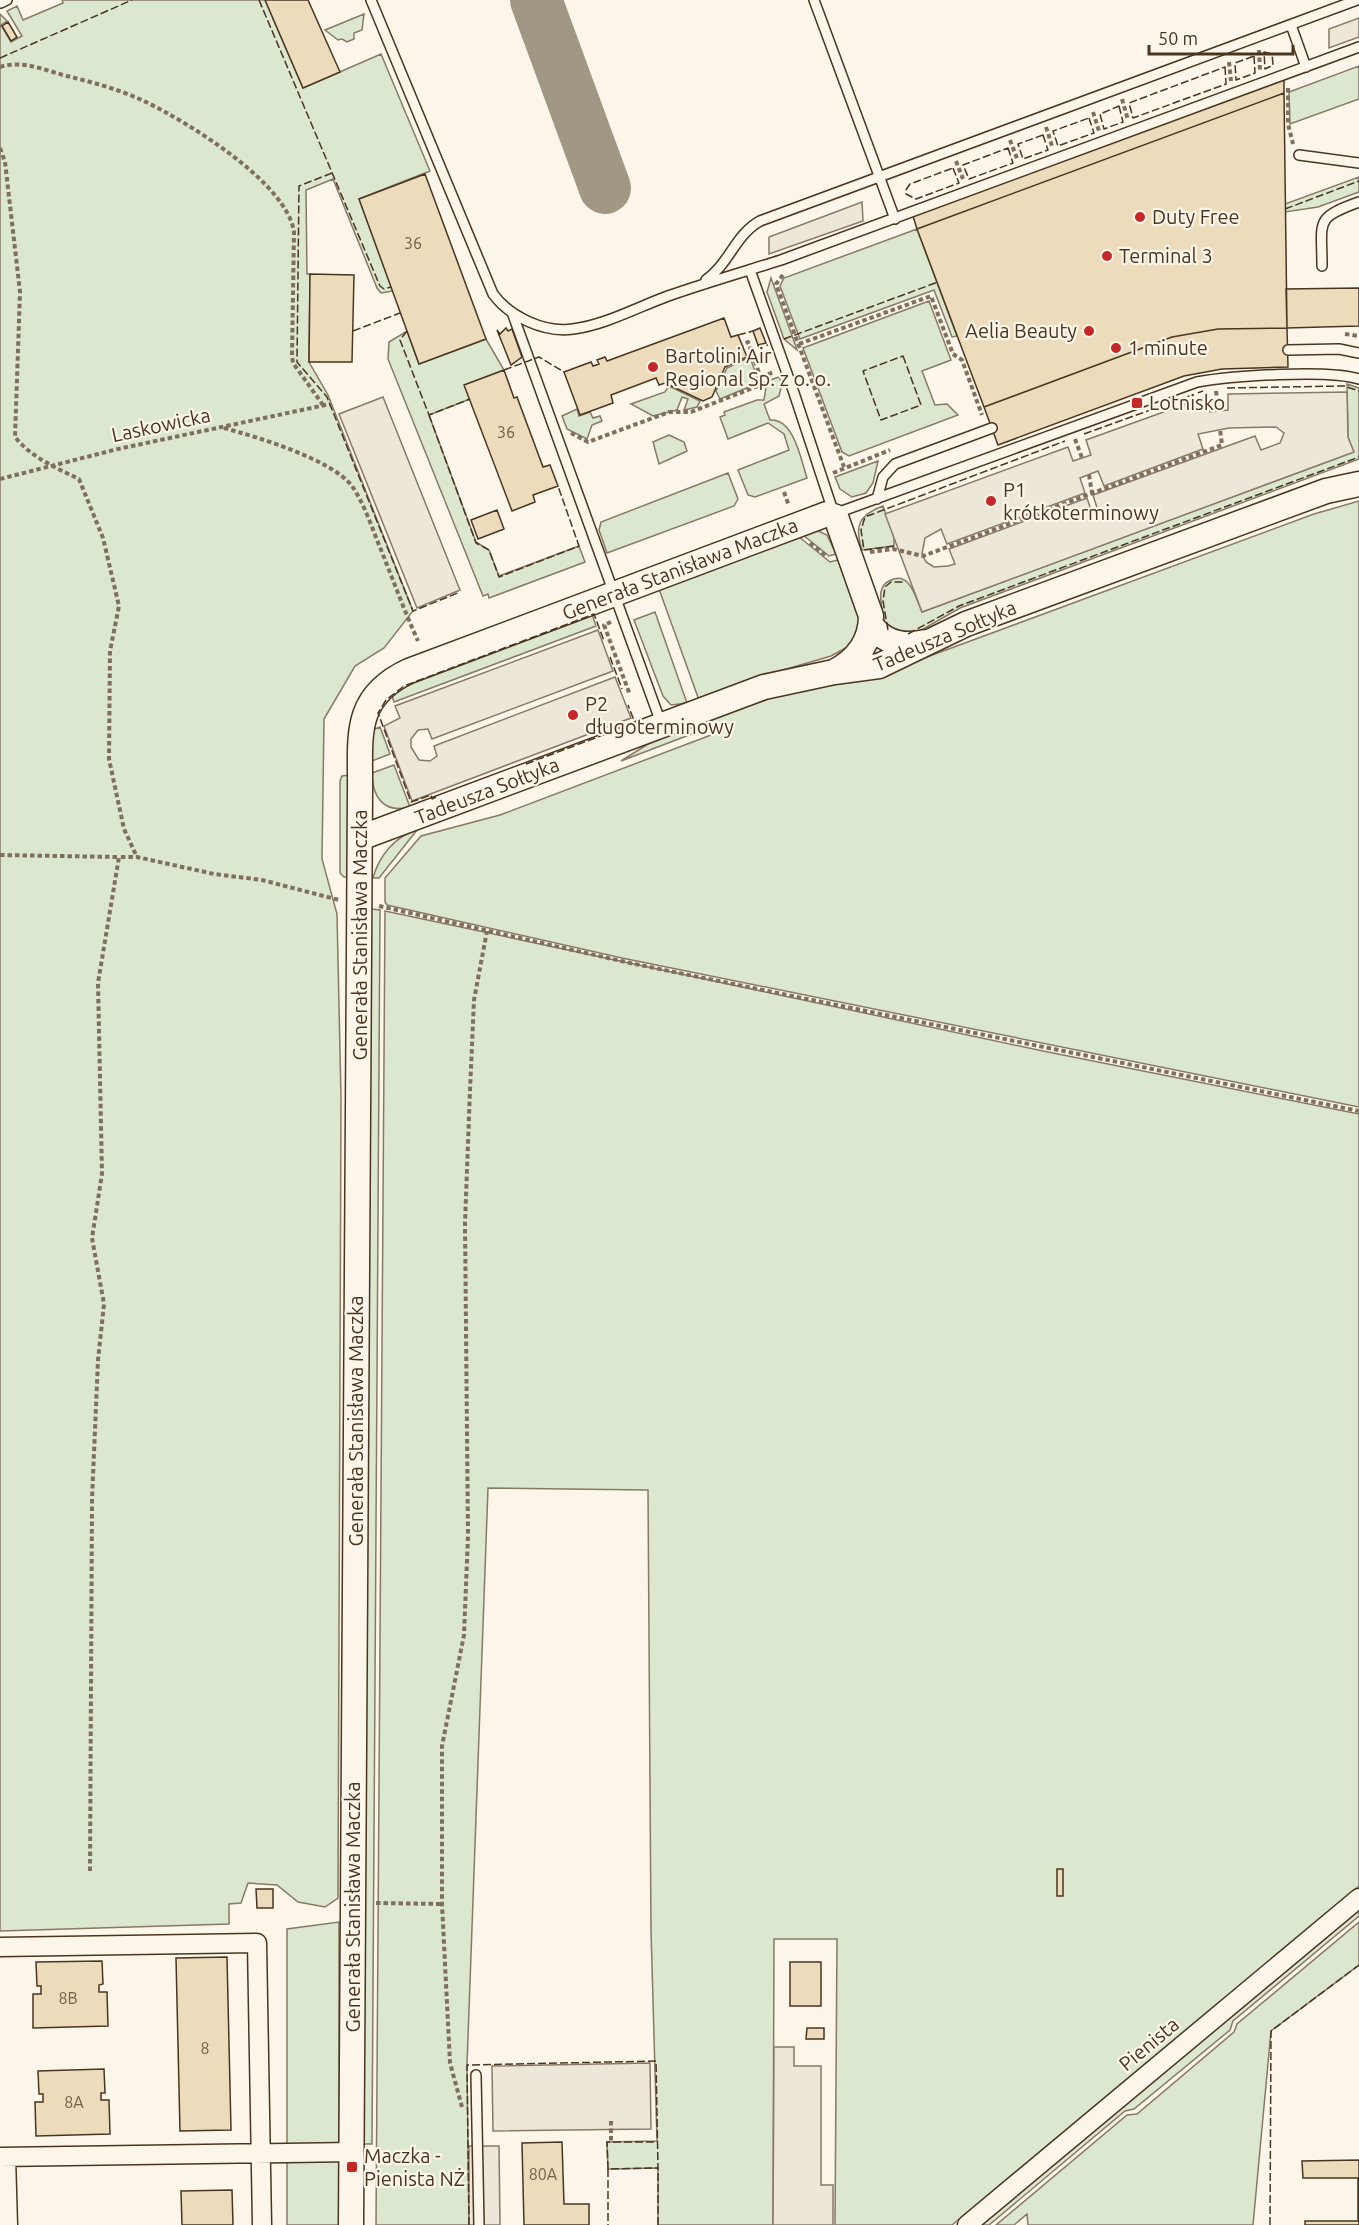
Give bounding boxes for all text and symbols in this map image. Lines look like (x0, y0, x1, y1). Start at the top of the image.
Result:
scale bar (1149, 18, 1293, 56)
text: 50 m (1158, 28, 1198, 48)
place label: Duty Free (1152, 205, 1239, 228)
marker: Duty Free (1133, 210, 1147, 224)
house number: 36 (404, 234, 422, 252)
place label: Terminal 3 (1119, 244, 1213, 267)
marker: Terminal 3 (1100, 249, 1114, 263)
place label: Aelia Beauty (965, 319, 1077, 342)
marker: Aelia Beauty (1082, 324, 1096, 338)
place label: 1 minute (1128, 336, 1208, 359)
marker: 1 minute (1109, 341, 1123, 355)
place label: Bartolini Air Regional Sp. z o. o. (665, 344, 831, 390)
marker: Bartolini Air Regional Sp. z o. o. (646, 360, 660, 374)
place label: Lotnisko (1149, 391, 1225, 414)
marker: Lotnisko (1130, 396, 1144, 410)
street label: Laskowicka (109, 403, 212, 446)
house number: 36 (497, 423, 515, 441)
place label: P1 krótkoterminowy (1003, 478, 1159, 524)
marker: P1 krótkoterminowy (984, 494, 998, 508)
street label: Generała Stanisława Maczka (559, 513, 801, 624)
street label: Tadeusza Sołtyka (870, 595, 1020, 676)
place label: P2 długoterminowy (585, 692, 734, 738)
marker: P2 długoterminowy (566, 708, 580, 722)
street label: Tadeusza Sołtyka (411, 752, 562, 829)
street label: Generała Stanisława Maczka (348, 810, 371, 1060)
street label: Generała Stanisława Maczka (344, 1296, 367, 1546)
street label: Generała Stanisława Maczka (341, 1782, 364, 2032)
house number: 8B (58, 1989, 78, 2007)
street label: Pienista (1114, 2012, 1183, 2075)
house number: 8 (200, 2039, 210, 2057)
house number: 8A (64, 2093, 84, 2111)
place label: Maczka - Pienista NŻ (364, 2144, 465, 2190)
marker: Maczka - Pienista NŻ (345, 2160, 359, 2174)
house number: 80A (529, 2165, 558, 2183)

